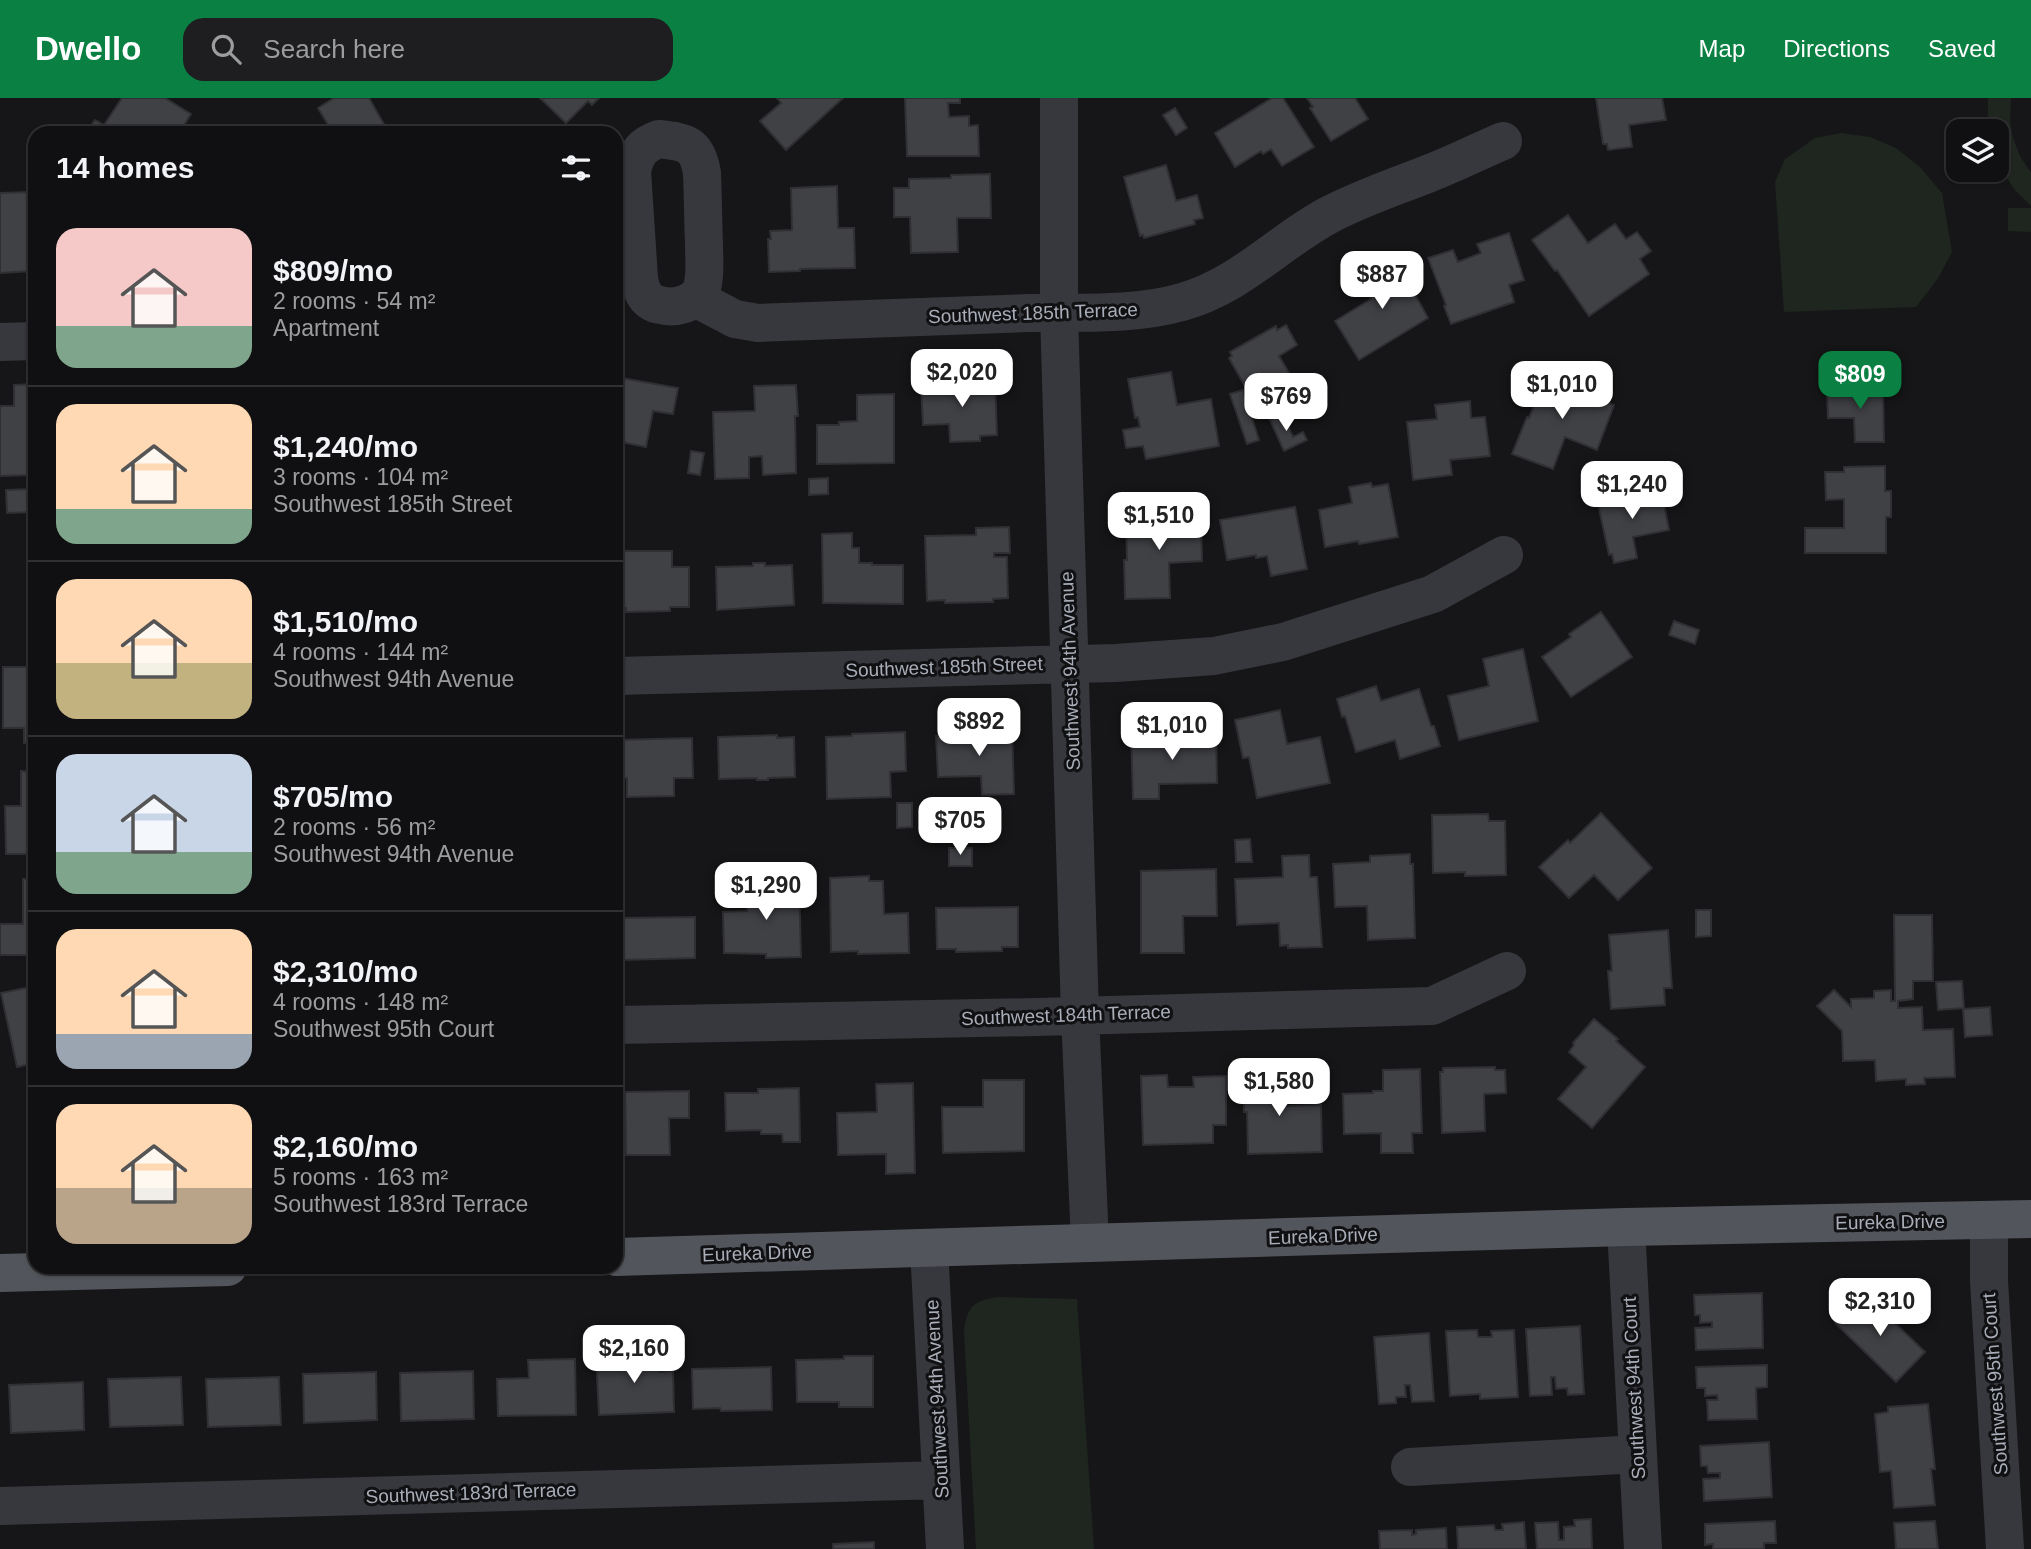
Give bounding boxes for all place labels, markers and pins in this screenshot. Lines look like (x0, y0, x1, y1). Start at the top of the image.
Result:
pin: $887 (1341, 252, 1423, 311)
pin: $2,020 (905, 350, 1019, 409)
pin: $809 (1819, 352, 1901, 411)
pin: $1,010 (1505, 362, 1619, 421)
pin: $769 (1245, 374, 1327, 433)
pin: $1,240 (1575, 462, 1689, 521)
pin: $1,510 (1102, 492, 1216, 552)
pin: $892 (938, 698, 1020, 758)
pin: $1,010 (1115, 702, 1229, 762)
pin: $705 (919, 798, 1001, 857)
pin: $1,290 (709, 862, 823, 922)
pin: $1,580 (1222, 1058, 1336, 1118)
pin: $2,310 (1823, 1278, 1937, 1338)
pin: $2,160 (577, 1326, 691, 1385)

